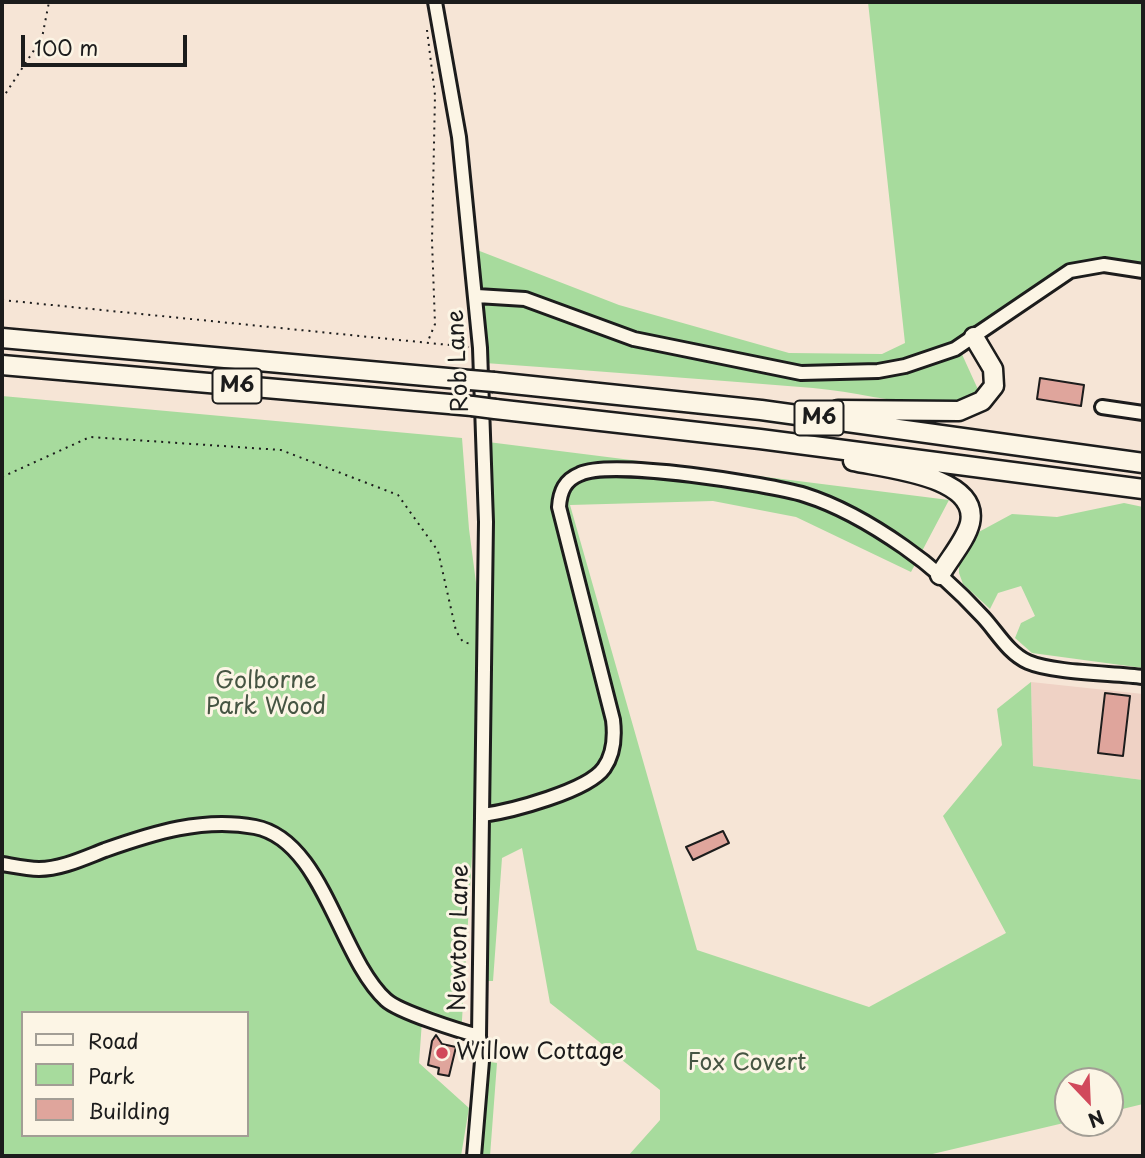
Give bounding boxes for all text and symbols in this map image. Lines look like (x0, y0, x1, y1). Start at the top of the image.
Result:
scale bar (24, 21, 191, 65)
text: 100 m (34, 31, 98, 63)
street label: Rob Lane (443, 309, 475, 413)
road number: M6 (212, 368, 262, 404)
road number: M6 (794, 400, 844, 436)
park label: Golborne Park Wood (206, 668, 326, 722)
street label: Newton Lane (445, 864, 475, 1012)
legend (21, 1011, 248, 1137)
text: Road (88, 1024, 139, 1056)
place label: Willow Cottage (456, 1039, 624, 1067)
marker: Willow Cottage (434, 1045, 450, 1061)
park label: Fox Covert (688, 1050, 806, 1078)
text: Park (88, 1059, 135, 1091)
north arrow (1054, 1067, 1124, 1137)
text: Building (88, 1094, 170, 1126)
text: N (1084, 1104, 1109, 1135)

